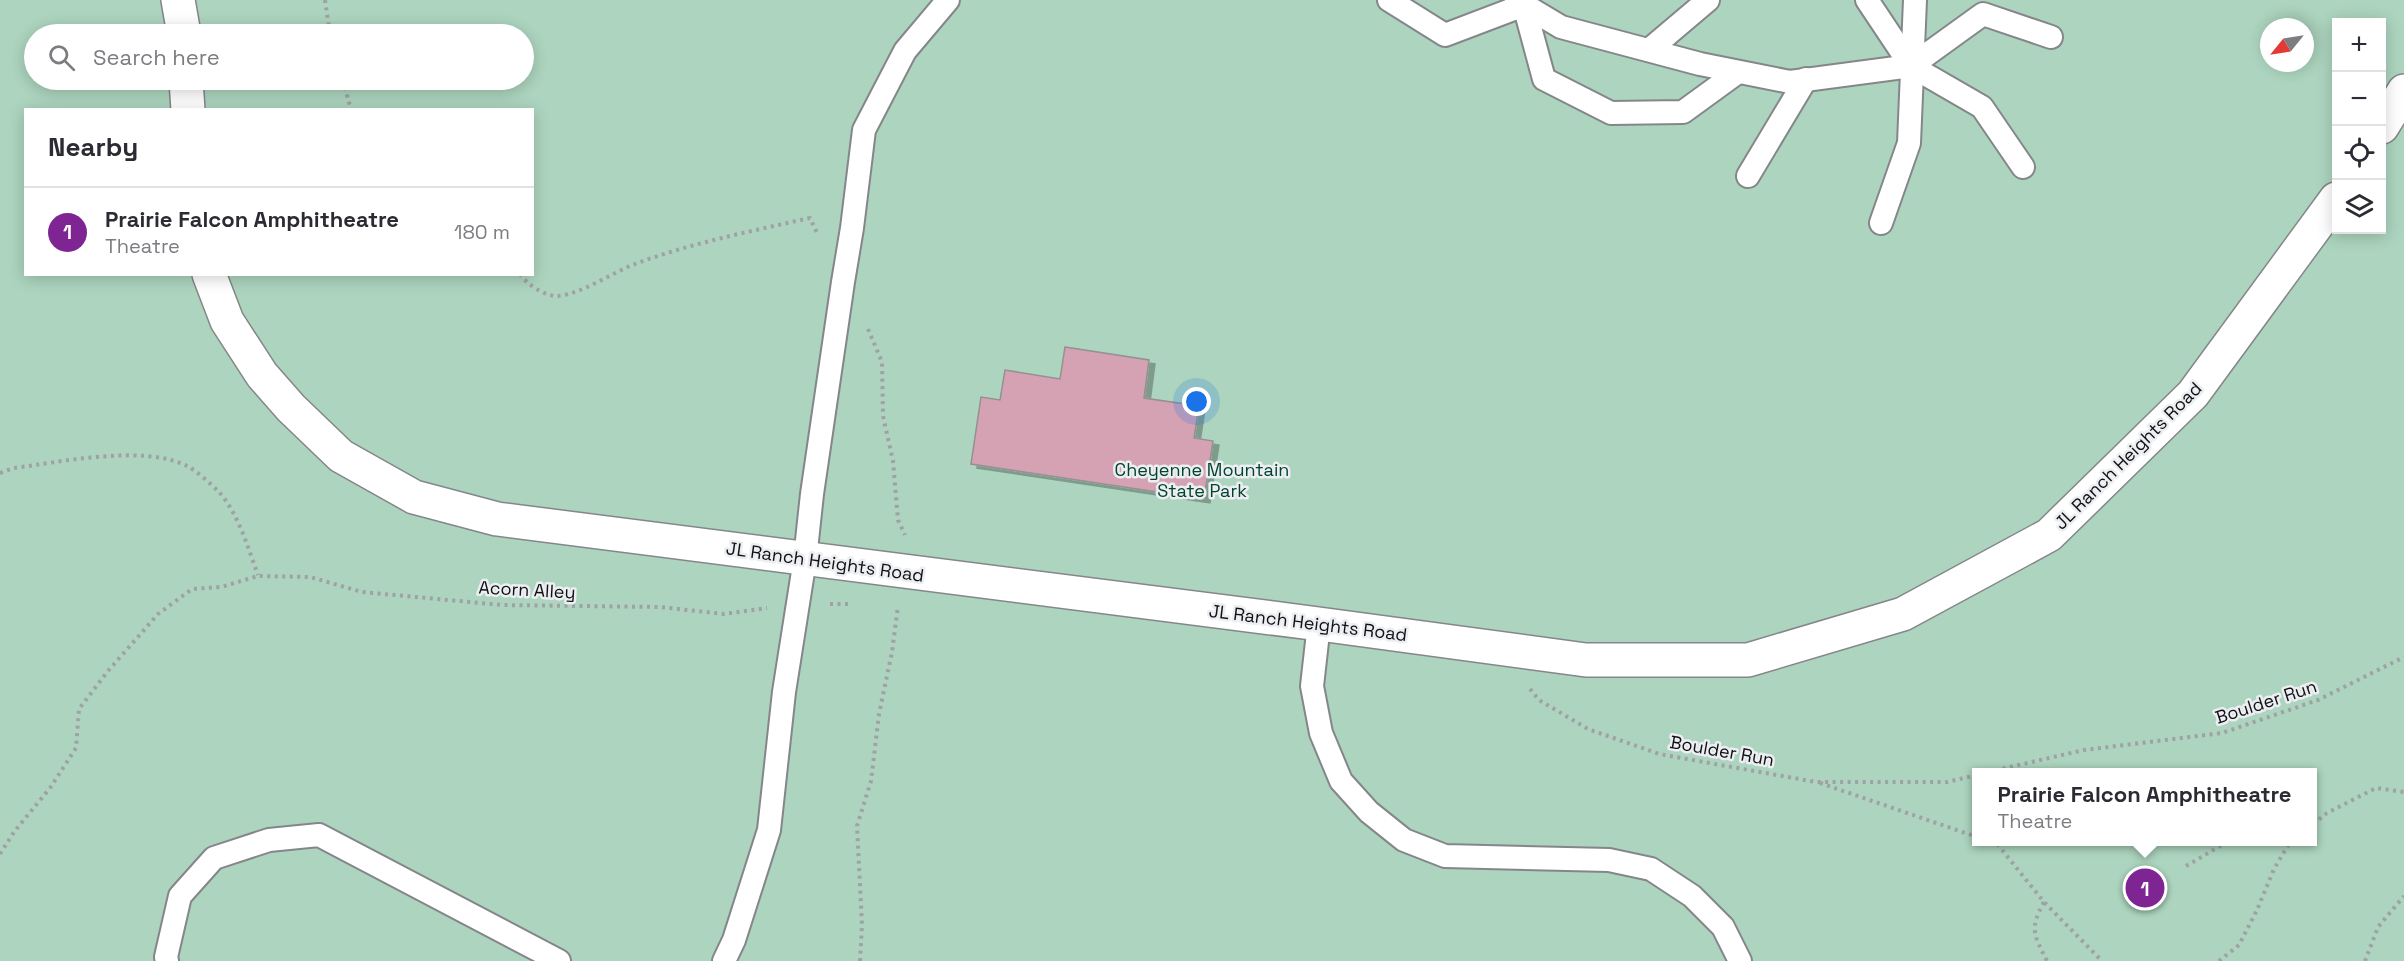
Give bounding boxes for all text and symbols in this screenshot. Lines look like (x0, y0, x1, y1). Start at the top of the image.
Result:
north arrow (2260, 18, 2314, 72)
map controls (2332, 18, 2386, 234)
button: + (2332, 18, 2386, 72)
search box (24, 24, 534, 90)
icon: search (45, 41, 78, 74)
text: Search here (93, 43, 220, 71)
button: − (2332, 72, 2386, 126)
button: locate (2332, 126, 2386, 180)
text: Nearby (48, 130, 138, 164)
button: layers (2332, 180, 2386, 234)
text: Prairie Falcon Amphitheatre (105, 205, 399, 233)
text: 1 (63, 219, 72, 245)
text: 180 m (454, 219, 510, 245)
text: Theatre (105, 233, 180, 259)
street label: JL Ranch Heights Road (2049, 377, 2206, 534)
your location (1182, 387, 1211, 416)
park label: Cheyenne Mountain State Park (1115, 458, 1289, 502)
street label: JL Ranch Heights Road (725, 536, 926, 587)
street label: Acorn Alley (478, 575, 576, 604)
street label: JL Ranch Heights Road (1208, 599, 1409, 646)
street label: Boulder Run (2212, 674, 2320, 729)
street label: Boulder Run (1668, 730, 1776, 771)
popup (1972, 768, 2317, 846)
text: Prairie Falcon Amphitheatre (1998, 780, 2291, 808)
text: Theatre (1998, 808, 2072, 834)
pin: 1 (2126, 866, 2164, 910)

